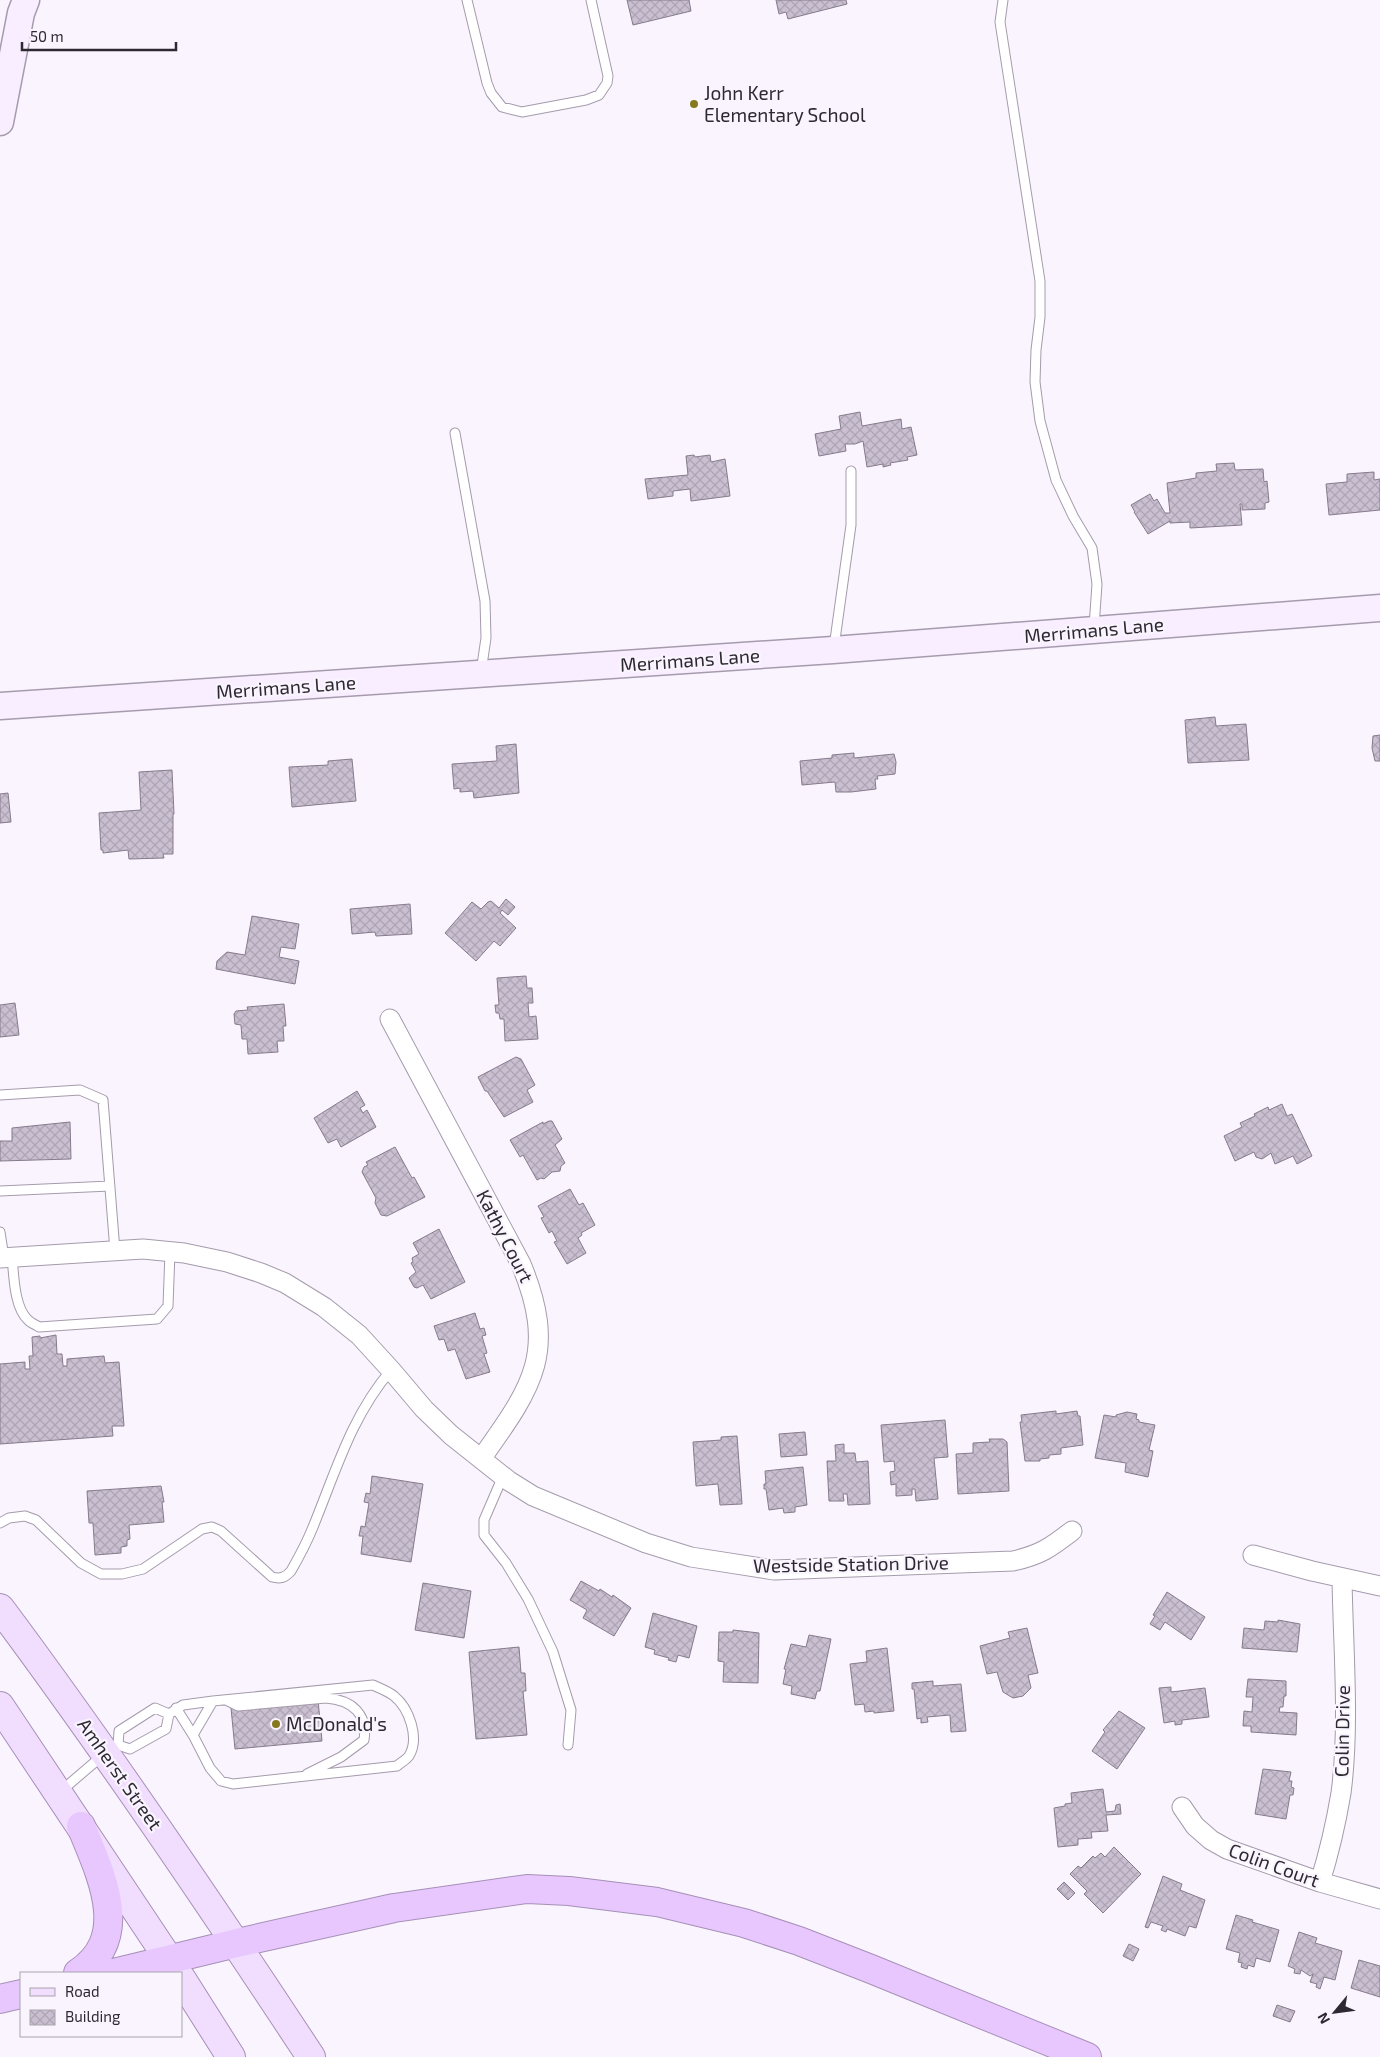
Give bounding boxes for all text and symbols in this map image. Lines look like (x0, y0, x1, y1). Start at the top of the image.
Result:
scale bar (22, 20, 176, 52)
text: 50 m (30, 27, 64, 45)
place label: John Kerr Elementary School (704, 81, 866, 126)
marker: John Kerr Elementary School (688, 98, 700, 110)
street label: Merrimans Lane (1023, 612, 1165, 647)
street label: Merrimans Lane (619, 643, 761, 676)
street label: Merrimans Lane (215, 670, 357, 703)
street label: Kathy Court (472, 1186, 539, 1286)
street label: Westside Station Drive (753, 1550, 949, 1577)
street label: Colin Drive (1329, 1685, 1354, 1777)
place label: McDonald's (286, 1712, 387, 1735)
street label: Amherst Street (73, 1713, 167, 1834)
marker: McDonald's (270, 1718, 282, 1730)
street label: Colin Court (1226, 1838, 1323, 1892)
legend (20, 1972, 182, 2037)
text: Road (65, 1982, 100, 2000)
north arrow (1310, 1987, 1360, 2037)
text: Building (65, 2007, 121, 2025)
text: N (1313, 2010, 1333, 2027)

